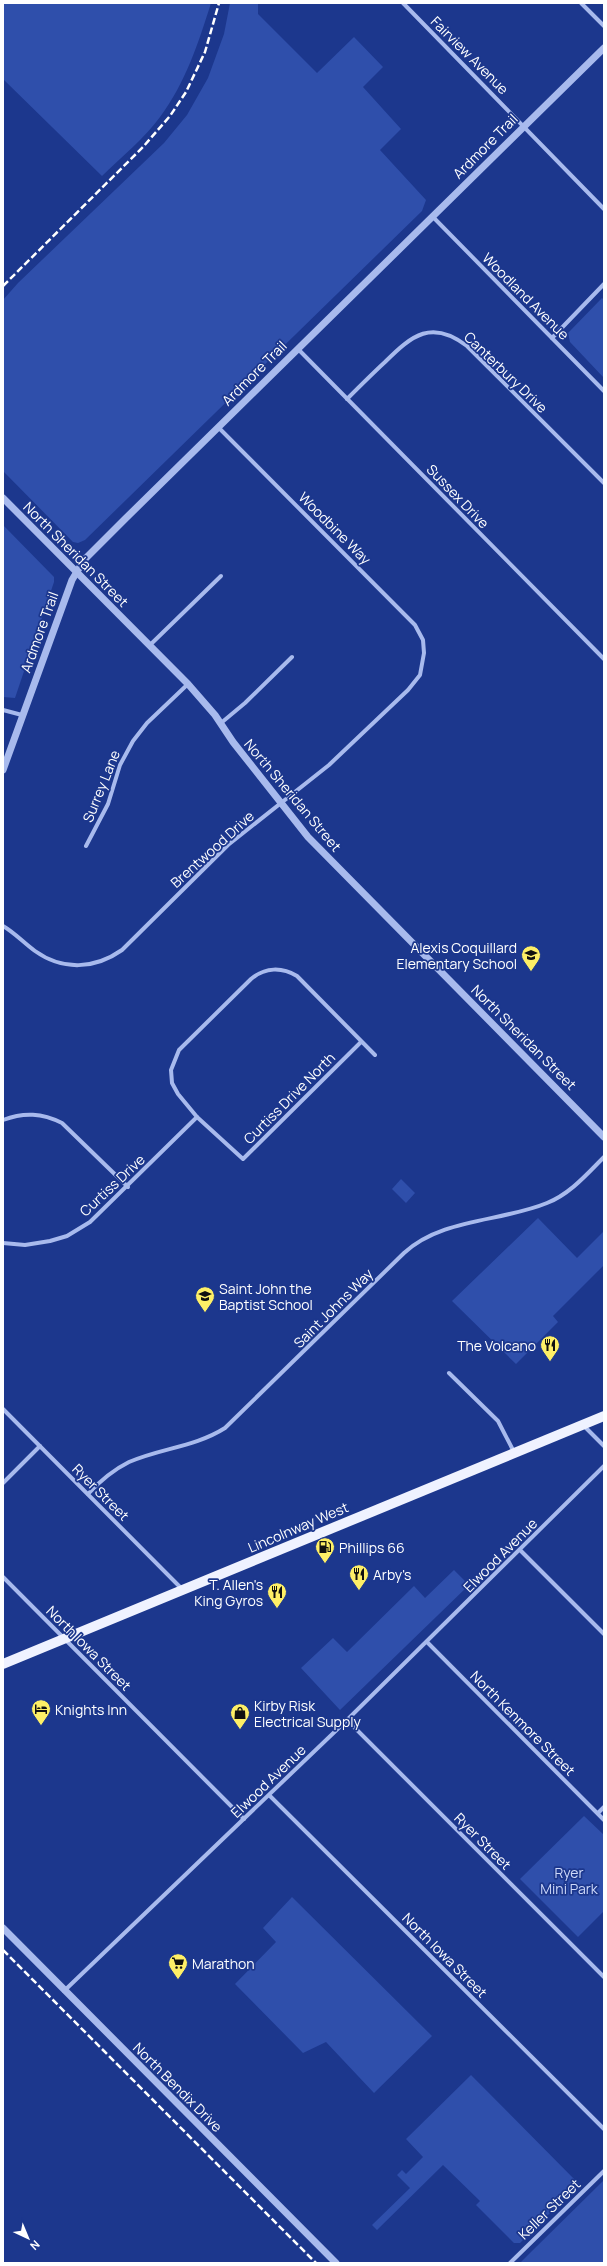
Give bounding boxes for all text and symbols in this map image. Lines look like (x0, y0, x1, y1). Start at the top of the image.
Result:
street label: Fairview Avenue (427, 12, 513, 98)
street label: Ardmore Trail (448, 109, 522, 183)
street label: Woodland Avenue (478, 248, 574, 344)
street label: Canterbury Drive (460, 327, 552, 417)
street label: Ardmore Trail (217, 336, 291, 410)
street label: Sussex Drive (423, 460, 493, 532)
street label: Woodbine Way (295, 488, 376, 569)
street label: North Sheridan Street (19, 497, 133, 611)
street label: Ardmore Trail (16, 589, 62, 675)
street label: North Sheridan Street (240, 735, 346, 856)
street label: Surrey Lane (78, 747, 124, 825)
street label: Brentwood Drive (166, 806, 258, 892)
place label: Alexis Coquillard Elementary School (397, 938, 517, 973)
school or university icon: Alexis Coquillard Elementary School (520, 944, 542, 972)
street label: North Sheridan Street (467, 980, 581, 1094)
street label: Curtiss Drive North (239, 1048, 339, 1148)
street label: Curtiss Drive (75, 1150, 149, 1220)
street label: Saint Johns Way (289, 1264, 377, 1352)
place label: Saint John the Baptist School (219, 1279, 313, 1314)
school or university icon: Saint John the Baptist School (194, 1285, 216, 1313)
restaurant icon: The Volcano (539, 1334, 561, 1362)
place label: The Volcano (457, 1336, 536, 1355)
street label: Ryer Street (68, 1459, 134, 1525)
street label: Lincolnway West (245, 1497, 351, 1557)
street label: Elwood Avenue (459, 1514, 541, 1596)
fuel station icon: Phillips 66 (314, 1536, 336, 1564)
place label: Phillips 66 (339, 1538, 405, 1557)
restaurant icon: Arby's (348, 1563, 370, 1591)
place label: Arby's (373, 1565, 411, 1584)
place label: T. Allen's King Gyros (194, 1575, 263, 1610)
restaurant icon: T. Allen's King Gyros (266, 1581, 288, 1609)
street label: North Iowa Street (42, 1601, 136, 1695)
street label: North Kenmore Street (467, 1667, 580, 1780)
place label: Kirby Risk Electrical Supply (254, 1696, 361, 1731)
hotel icon: Knights Inn (30, 1698, 52, 1726)
place label: Knights Inn (55, 1700, 127, 1719)
shop icon: Kirby Risk Electrical Supply (229, 1702, 251, 1730)
street label: Elwood Avenue (226, 1740, 310, 1822)
street label: Ryer Street (450, 1808, 516, 1874)
park label: Ryer Mini Park (540, 1863, 599, 1898)
street label: North Iowa Street (398, 1908, 492, 2002)
supermarket icon: Marathon (167, 1952, 189, 1980)
place label: Marathon (192, 1954, 255, 1973)
street label: North Bendix Drive (129, 2038, 227, 2136)
street label: Keller Street (514, 2174, 585, 2243)
north arrow (8, 2218, 48, 2258)
text: N (27, 2237, 43, 2254)

